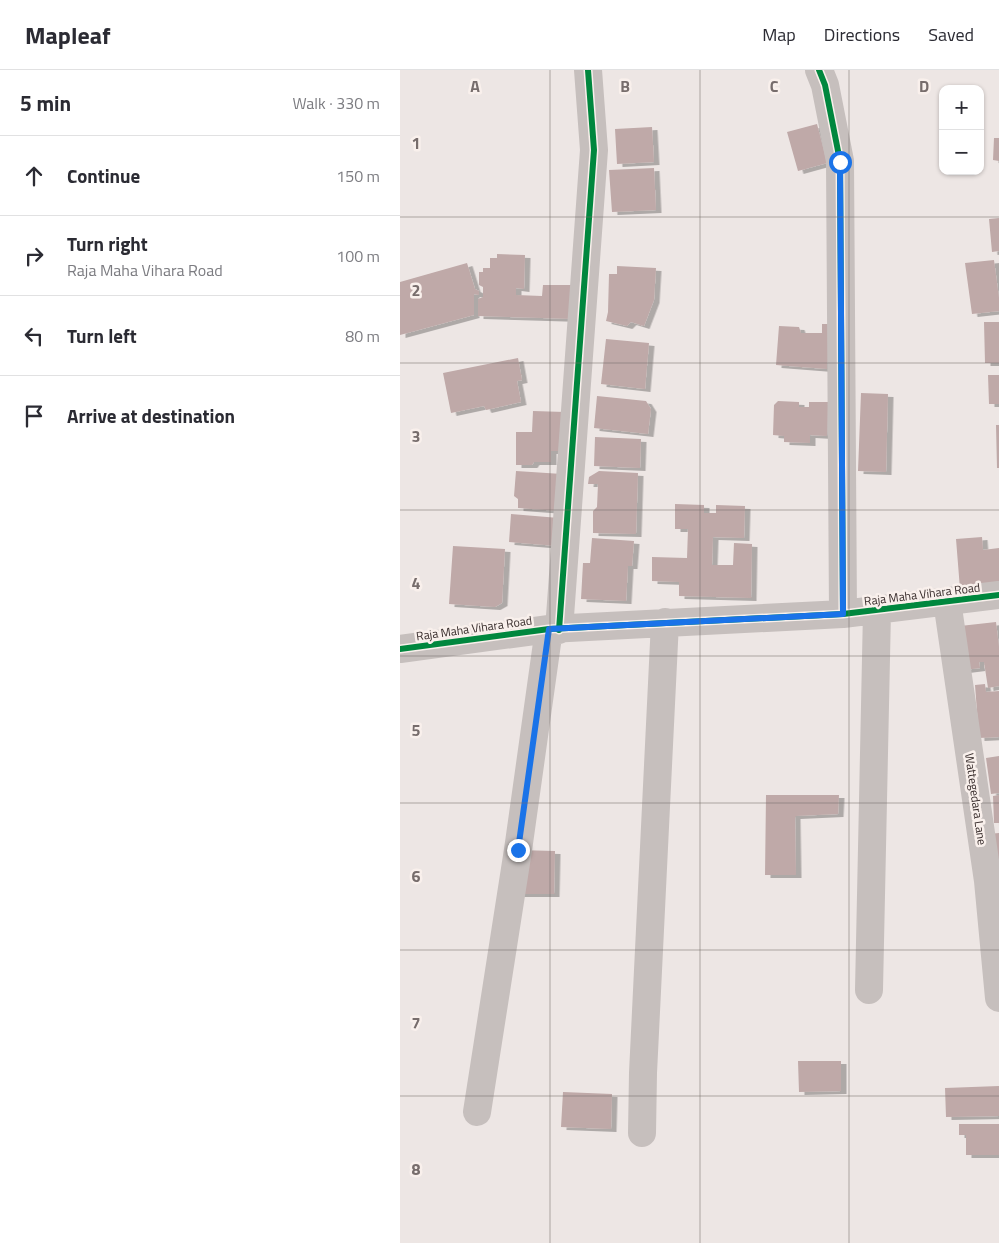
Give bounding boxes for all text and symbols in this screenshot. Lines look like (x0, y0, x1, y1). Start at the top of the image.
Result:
text: Mapleaf (25, 17, 110, 53)
text: Map (762, 21, 796, 48)
text: Directions (824, 21, 900, 48)
text: Saved (928, 21, 974, 48)
text: A (470, 74, 480, 98)
text: B (620, 74, 630, 98)
text: C (770, 74, 779, 98)
text: D (919, 74, 929, 98)
map controls (939, 85, 984, 175)
button: + (939, 85, 984, 130)
text: 5 min (20, 87, 71, 119)
text: Walk · 330 m (292, 91, 380, 115)
button: − (939, 130, 984, 175)
text: 1 (412, 131, 420, 155)
route start (829, 151, 852, 174)
text: Continue (67, 161, 140, 190)
icon: ahead (20, 162, 48, 190)
text: 150 m (336, 164, 380, 188)
text: Turn right (67, 229, 148, 258)
icon: right (20, 242, 48, 270)
text: 100 m (336, 244, 380, 268)
text: Raja Maha Vihara Road (67, 258, 223, 282)
text: 2 (412, 278, 420, 302)
text: Turn left (67, 321, 137, 350)
icon: left (20, 322, 48, 350)
text: 80 m (345, 324, 380, 348)
text: Arrive at destination (67, 401, 235, 430)
icon: arrive (20, 402, 48, 430)
text: 3 (412, 424, 420, 448)
text: 4 (412, 571, 421, 595)
street label: Raja Maha Vihara Road (863, 577, 981, 611)
street label: Raja Maha Vihara Road (415, 610, 533, 646)
text: 5 (412, 718, 421, 742)
street label: Wattegedara Lane (960, 752, 992, 846)
route end (507, 839, 530, 862)
text: 6 (412, 864, 421, 888)
text: 7 (412, 1011, 420, 1035)
text: 8 (412, 1157, 421, 1181)

